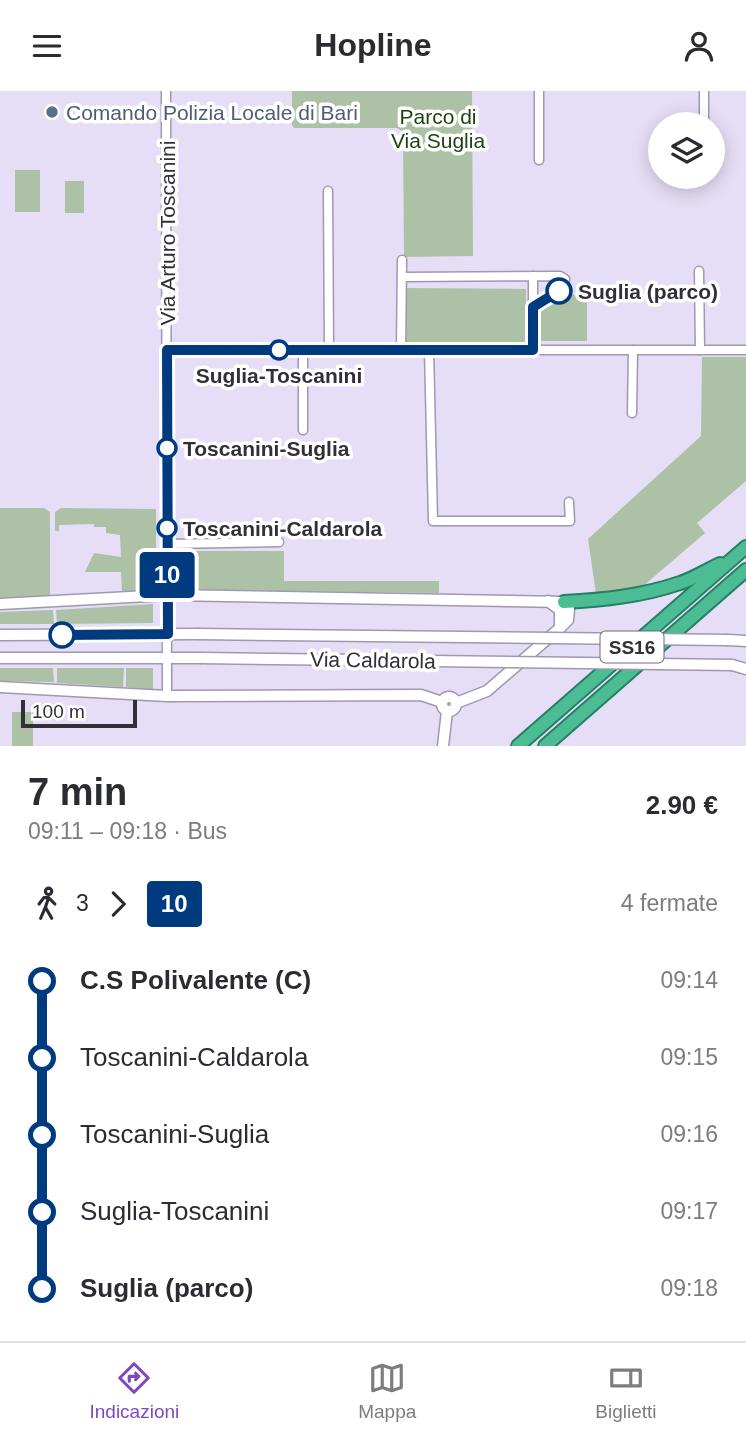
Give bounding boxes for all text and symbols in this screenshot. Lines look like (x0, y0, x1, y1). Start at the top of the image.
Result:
icon: menu (28, 27, 66, 65)
text: Hopline (314, 27, 432, 63)
icon: person (680, 27, 718, 65)
place label: Comando Polizia Locale di Bari (66, 101, 358, 124)
marker: Comando Polizia Locale di Bari (44, 104, 60, 120)
park label: Parco di Via Suglia (391, 105, 485, 152)
map controls (648, 112, 725, 189)
button: layers (648, 112, 725, 189)
street label: Via Arturo Toscanini (156, 141, 179, 325)
marker: Suglia (parco) (546, 278, 572, 304)
place label: Suglia (parco) (578, 280, 718, 303)
marker: Suglia-Toscanini (269, 340, 289, 360)
place label: Suglia-Toscanini (196, 364, 362, 387)
place label: Toscanini-Suglia (183, 437, 350, 460)
marker: Toscanini-Suglia (157, 438, 177, 458)
place label: Toscanini-Caldarola (183, 517, 382, 540)
marker: Toscanini-Caldarola (157, 518, 177, 538)
line badge: 10 (136, 552, 198, 598)
text: 10 (154, 561, 180, 588)
unlabelled marker (49, 622, 75, 648)
road number: SS16 (600, 631, 664, 663)
street label: Via Caldarola (310, 647, 436, 673)
scale bar (21, 697, 136, 729)
text: 100 m (32, 701, 85, 722)
text: 7 min (28, 771, 127, 813)
text: 2.90 € (646, 790, 718, 820)
text: 09:11 – 09:18 · Bus (28, 818, 227, 844)
icon: walk (28, 885, 66, 923)
icon: forward (99, 885, 137, 923)
text: 3 (76, 890, 89, 916)
text: 10 (161, 890, 188, 917)
text: 4 fermate (621, 890, 718, 916)
text: C.S Polivalente (C) (80, 965, 311, 995)
text: 09:14 (660, 967, 718, 993)
text: Toscanini-Caldarola (80, 1042, 308, 1072)
text: 09:15 (660, 1044, 718, 1070)
text: Toscanini-Suglia (80, 1119, 269, 1149)
text: 09:16 (660, 1121, 718, 1147)
text: Suglia-Toscanini (80, 1196, 269, 1226)
text: 09:17 (660, 1198, 718, 1224)
text: Suglia (parco) (80, 1273, 253, 1303)
text: 09:18 (660, 1275, 718, 1301)
tab: Indicazioni (89, 1359, 179, 1423)
tab: Mappa (358, 1359, 416, 1423)
tab: Biglietti (595, 1359, 657, 1423)

